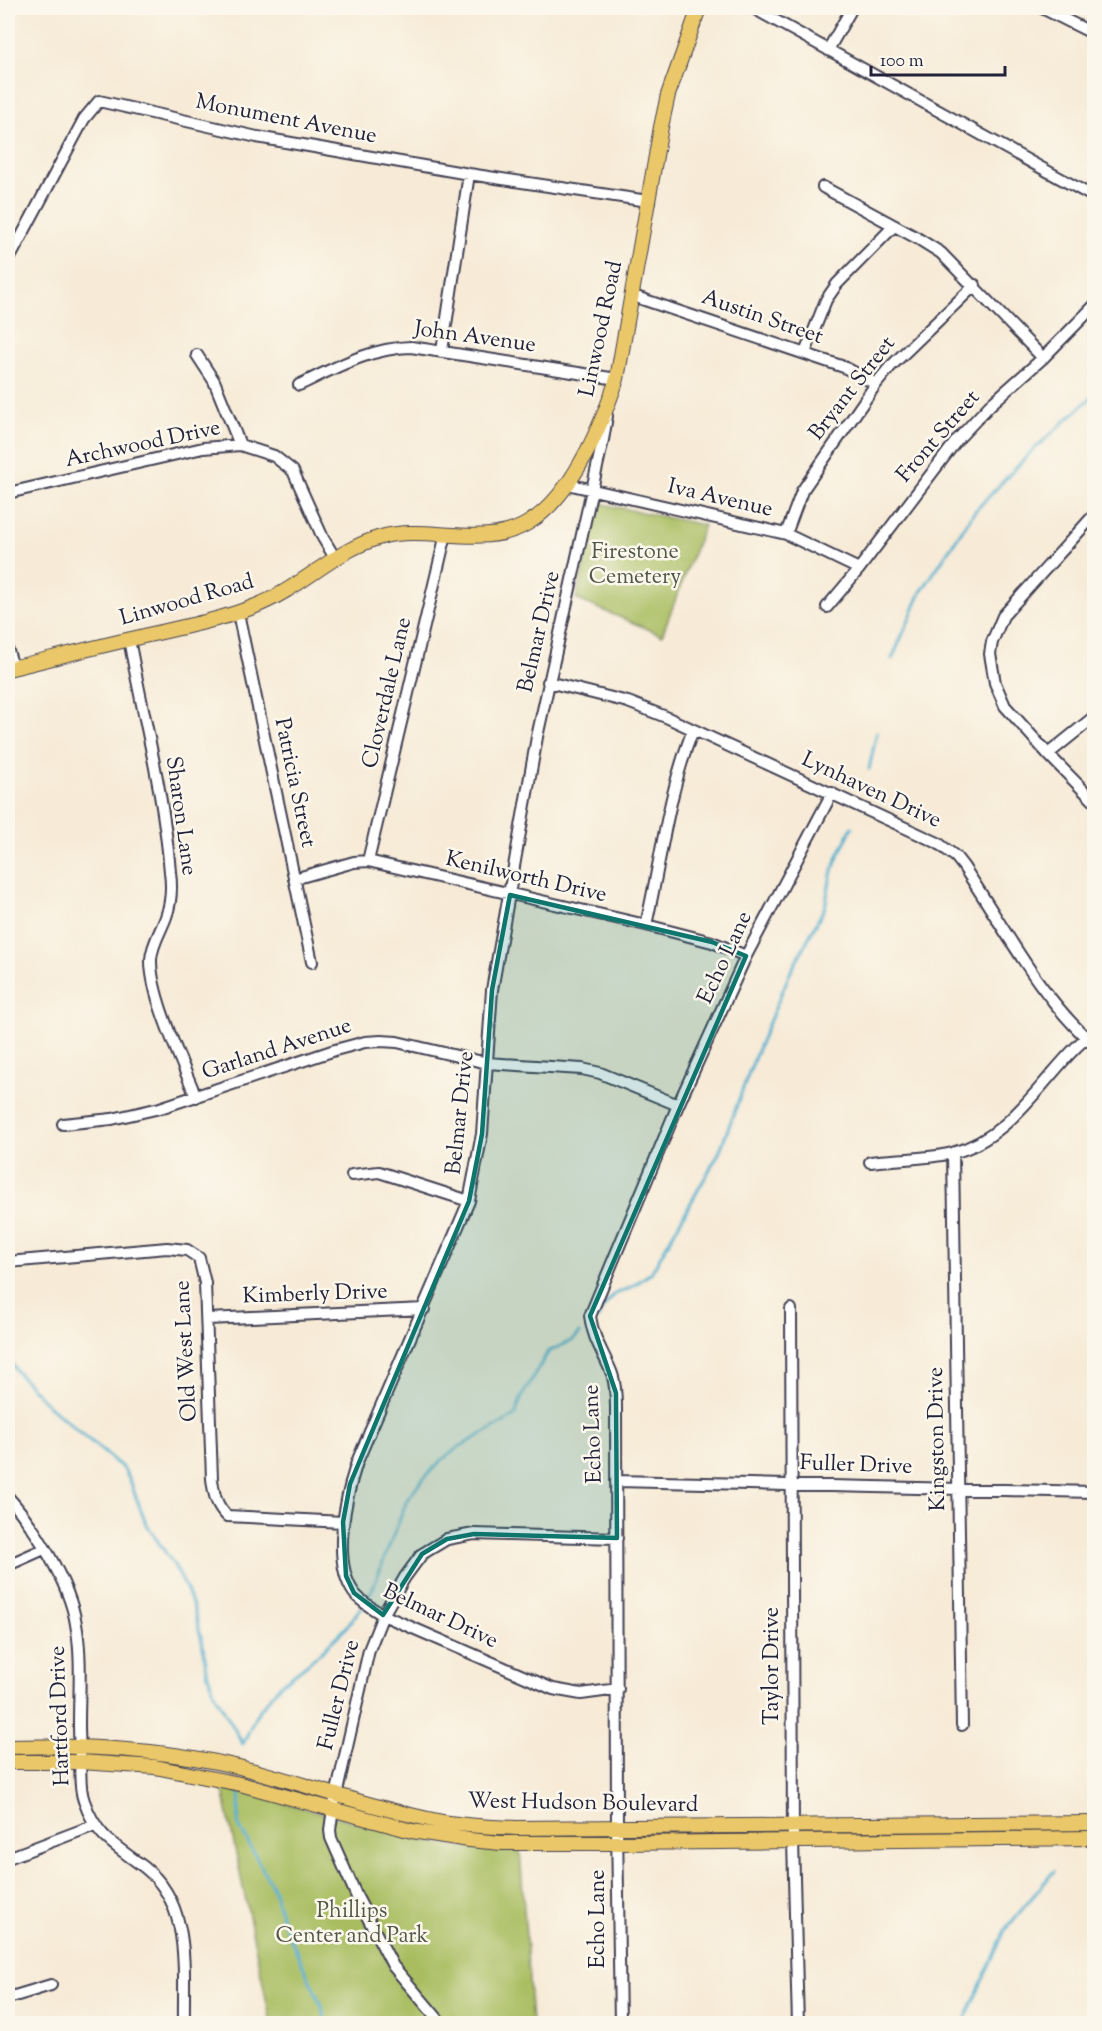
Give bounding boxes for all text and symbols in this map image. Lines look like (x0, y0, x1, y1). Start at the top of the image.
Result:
scale bar (871, 39, 1004, 77)
text: 100 m (880, 49, 924, 75)
street label: Monument Avenue (193, 87, 379, 153)
street label: Linwood Road (572, 258, 632, 400)
street label: Austin Street (697, 282, 828, 354)
street label: John Avenue (411, 313, 538, 362)
street label: Bryant Street (802, 330, 904, 448)
street label: Front Street (890, 383, 989, 490)
street label: Archwood Drive (62, 413, 224, 477)
street label: Iva Avenue (664, 471, 776, 527)
park label: Firestone Cemetery (589, 537, 681, 594)
street label: Linwood Road (116, 567, 258, 635)
street label: Belmar Drive (510, 568, 570, 696)
street label: Cloverdale Lane (355, 614, 421, 772)
street label: Patricia Street (265, 715, 323, 851)
street label: Lynhaven Drive (796, 745, 946, 837)
street label: Sharon Lane (156, 754, 204, 878)
street label: Kenilworth Drive (442, 844, 610, 912)
street label: Echo Lane (691, 906, 761, 1010)
street label: Garland Avenue (198, 1011, 356, 1089)
street label: Belmar Drive (439, 1050, 483, 1176)
street label: Kimberly Drive (242, 1276, 388, 1314)
street label: Old West Lane (167, 1279, 207, 1423)
street label: Kingston Drive (921, 1366, 955, 1512)
street label: Echo Lane (576, 1384, 612, 1484)
street label: Fuller Drive (799, 1448, 913, 1484)
street label: Belmar Drive (377, 1576, 503, 1658)
street label: Taylor Drive (757, 1607, 789, 1725)
street label: Fuller Drive (311, 1636, 369, 1754)
street label: Hartford Drive (43, 1645, 79, 1787)
street label: West Hudson Boulevard (467, 1786, 699, 1822)
street label: Echo Lane (583, 1870, 615, 1968)
park label: Phillips Center and Park (276, 1896, 428, 1953)

